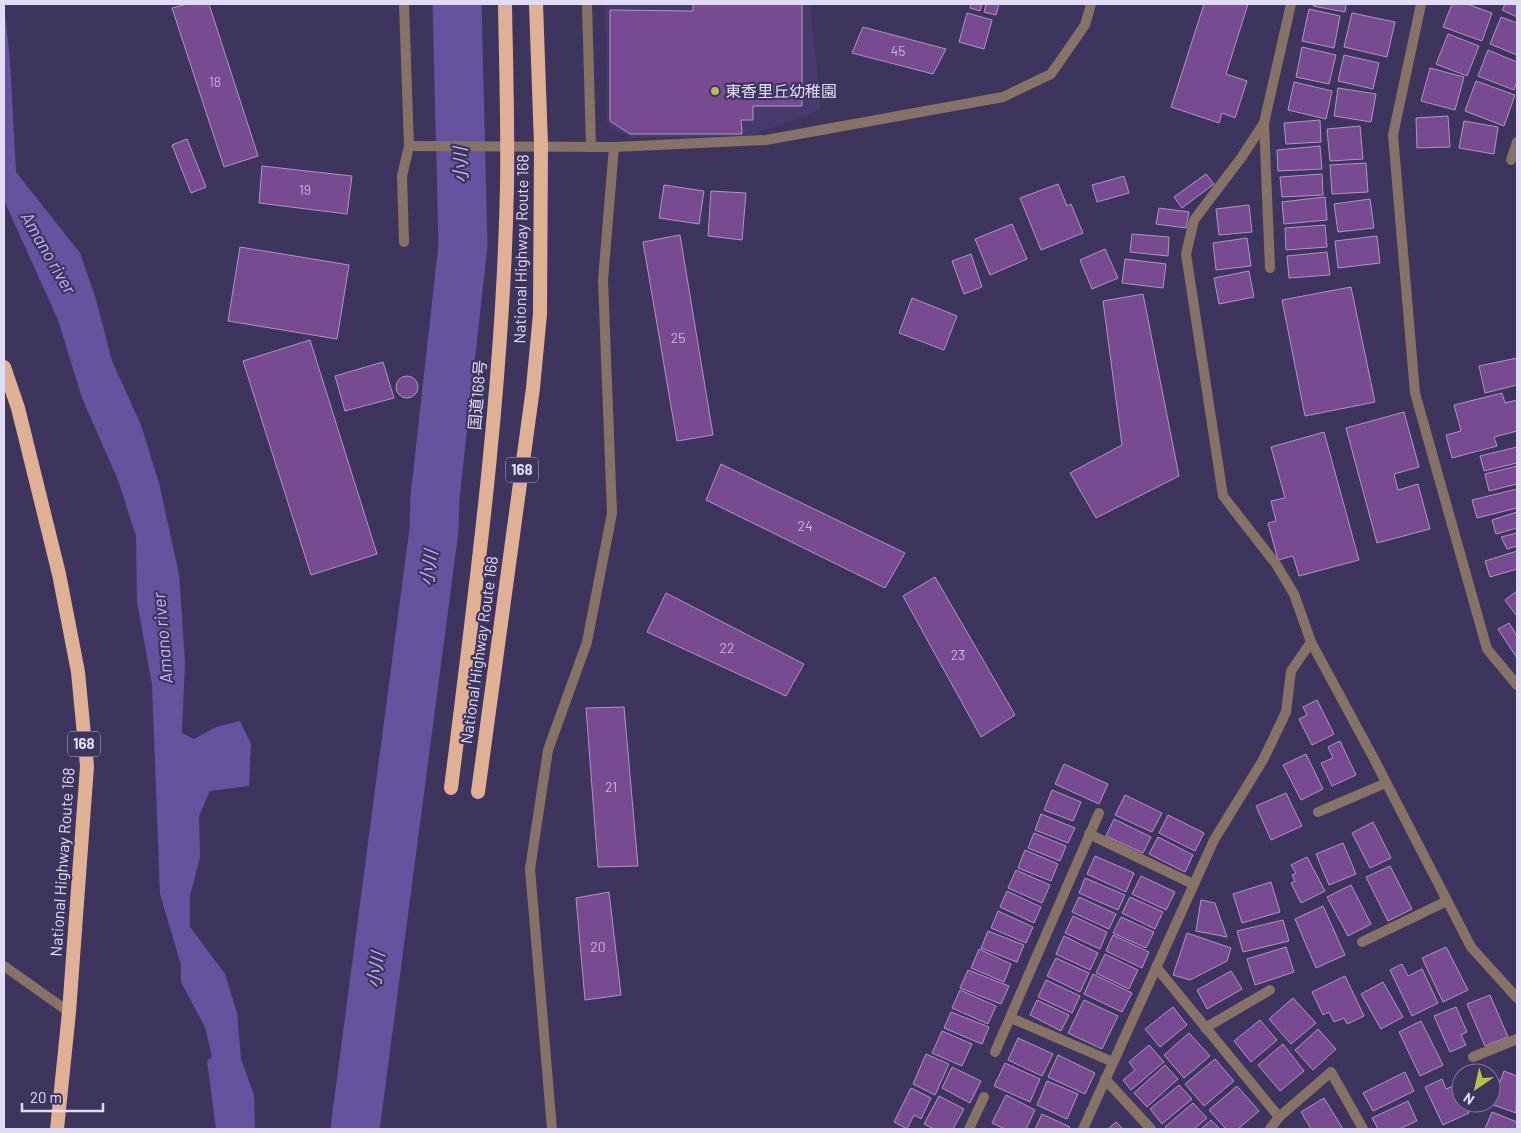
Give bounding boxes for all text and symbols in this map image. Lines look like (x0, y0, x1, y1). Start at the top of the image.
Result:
house number: 45 (891, 42, 905, 59)
house number: 18 (209, 73, 221, 90)
place label: 東香里丘幼稚園 (725, 81, 837, 100)
marker: 東香里丘幼稚園 (709, 85, 721, 97)
water label: 小川 (449, 145, 471, 183)
street label: National Highway Route 168 (509, 154, 532, 344)
house number: 19 (299, 181, 311, 198)
water label: Amano river (17, 207, 82, 298)
house number: 25 (671, 329, 685, 346)
street label: 国道168号 (464, 359, 489, 431)
road number: 168 (506, 458, 538, 482)
house number: 24 (797, 517, 813, 534)
water label: 小川 (415, 547, 442, 587)
street label: National Highway Route 168 (456, 555, 501, 745)
water label: Amano river (147, 591, 177, 685)
house number: 22 (719, 639, 735, 656)
house number: 23 (951, 646, 965, 663)
road number: 168 (68, 732, 100, 756)
street label: National Highway Route 168 (45, 767, 78, 957)
house number: 21 (605, 778, 617, 795)
house number: 20 (590, 938, 606, 955)
water label: 小川 (362, 949, 389, 989)
north arrow (1451, 1063, 1501, 1113)
scale bar (22, 1080, 104, 1112)
text: 20 m (30, 1088, 62, 1106)
text: N (1460, 1090, 1477, 1109)

